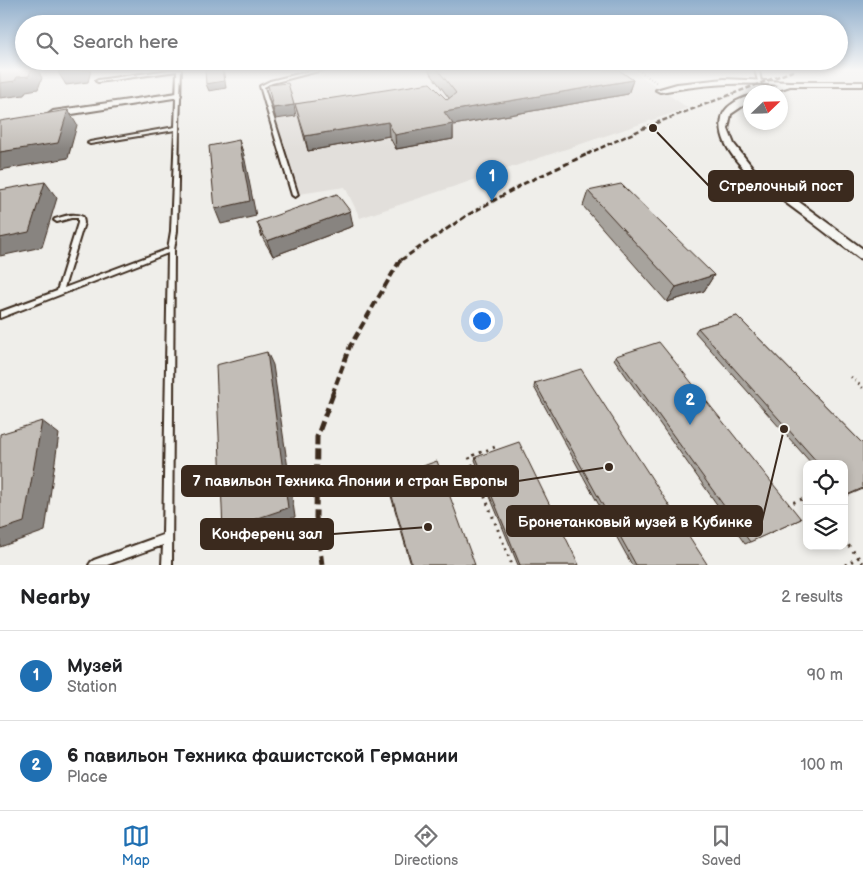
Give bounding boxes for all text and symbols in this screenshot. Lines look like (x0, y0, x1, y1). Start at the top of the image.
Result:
search box (15, 15, 848, 70)
icon: search (33, 29, 61, 57)
text: Search here (73, 31, 178, 54)
north arrow (743, 85, 788, 130)
pin: 1 (476, 160, 508, 201)
callout: Стрелочный пост (709, 171, 853, 201)
text: Стрелочный пост (719, 177, 844, 196)
your location (469, 308, 495, 334)
pin: 2 (674, 384, 706, 425)
map controls (803, 460, 848, 550)
button: locate (803, 460, 848, 505)
callout: 7 павильон Техника Японии и стран Европы (182, 466, 518, 496)
text: 7 павильон Техника Японии и стран Европы (192, 472, 508, 491)
button: layers (803, 505, 848, 550)
callout: Бронетанковый музей в Кубинке (507, 506, 762, 536)
text: Бронетанковый музей в Кубинке (518, 513, 752, 532)
callout: Конференц зал (201, 519, 333, 549)
text: Конференц зал (211, 525, 323, 544)
text: Nearby (20, 585, 90, 610)
text: 2 results (781, 588, 843, 607)
text: Музей (67, 655, 123, 678)
text: 1 (33, 666, 39, 685)
text: 90 m (807, 666, 843, 685)
text: Station (67, 678, 117, 697)
text: 6 павильон Техника фашистской Германии (67, 745, 458, 768)
text: 2 (31, 756, 41, 775)
text: 100 m (800, 756, 843, 775)
text: Place (67, 768, 108, 787)
tab: Map (122, 822, 150, 869)
tab: Directions (394, 822, 458, 869)
tab: Saved (702, 822, 741, 869)

